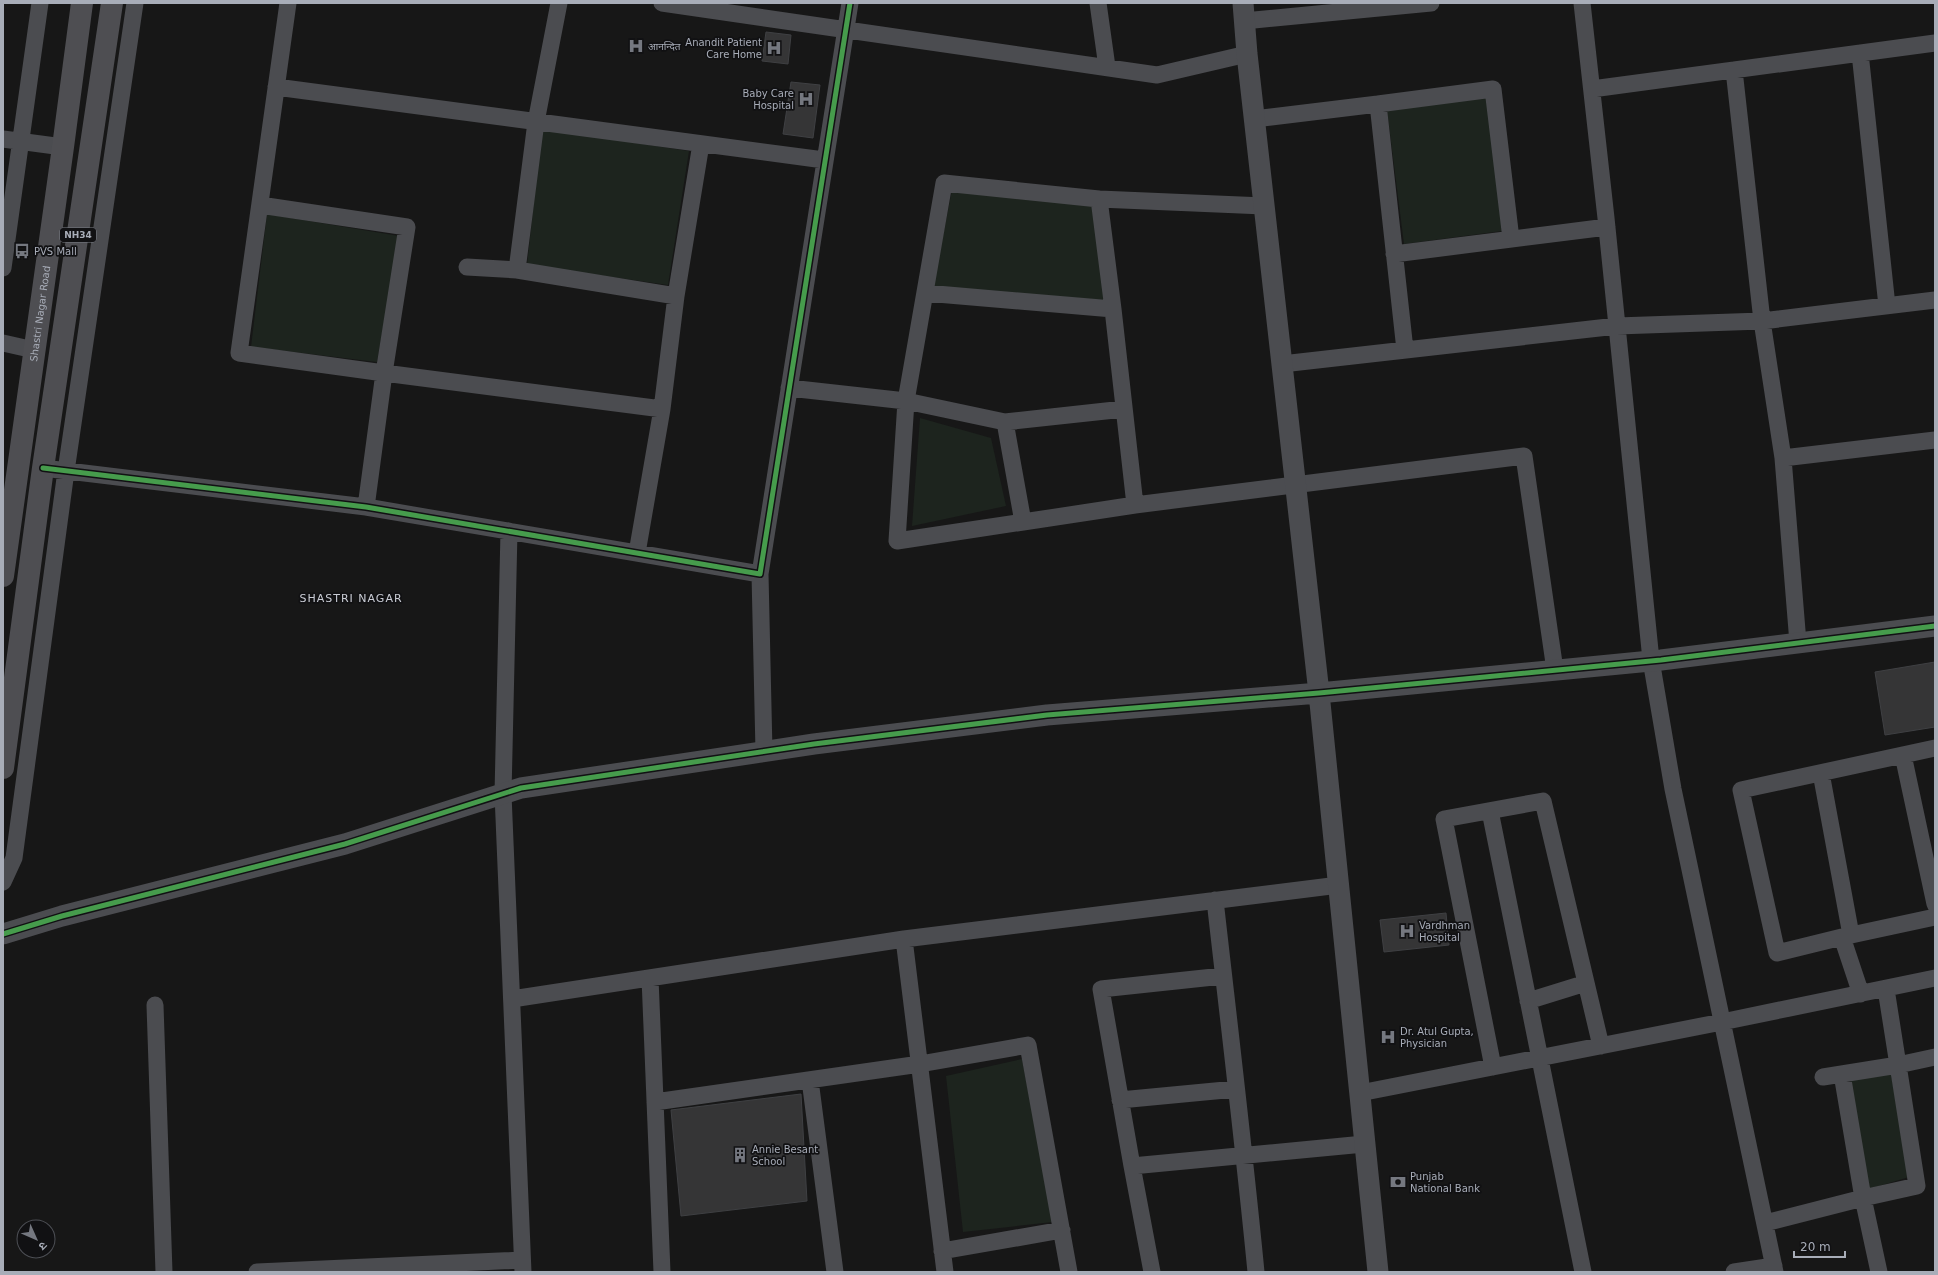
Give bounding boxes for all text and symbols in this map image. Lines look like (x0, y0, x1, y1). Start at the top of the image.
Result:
hospital icon: आनन्दित (627, 37, 645, 55)
place label: Anandit Patient Care Home (685, 37, 762, 60)
hospital icon: Anandit Patient Care Home (765, 39, 783, 57)
place label: आनन्दित (648, 41, 681, 52)
place label: Baby Care Hospital (742, 88, 794, 111)
hospital icon: Baby Care Hospital (797, 90, 815, 108)
road number: NH34 (60, 228, 96, 242)
bus stop icon: PVS Mall (13, 242, 31, 260)
place label: PVS Mall (34, 246, 77, 257)
street label: Shastri Nagar Road (28, 265, 52, 362)
district label: SHASTRI NAGAR (299, 592, 403, 605)
place label: Vardhman Hospital (1419, 920, 1470, 943)
hospital icon: Vardhman Hospital (1398, 922, 1416, 940)
place label: Dr. Atul Gupta, Physician (1400, 1026, 1474, 1049)
hospital icon: Dr. Atul Gupta, Physician (1379, 1028, 1397, 1046)
place label: Annie Besant School (752, 1144, 818, 1167)
building icon: Annie Besant School (731, 1146, 749, 1164)
place label: Punjab National Bank (1410, 1171, 1480, 1194)
bank icon: Punjab National Bank (1389, 1173, 1407, 1191)
north arrow (16, 1219, 56, 1259)
scale bar (1794, 1233, 1845, 1259)
text: उ (35, 1239, 50, 1253)
text: 20 m (1800, 1240, 1831, 1254)

